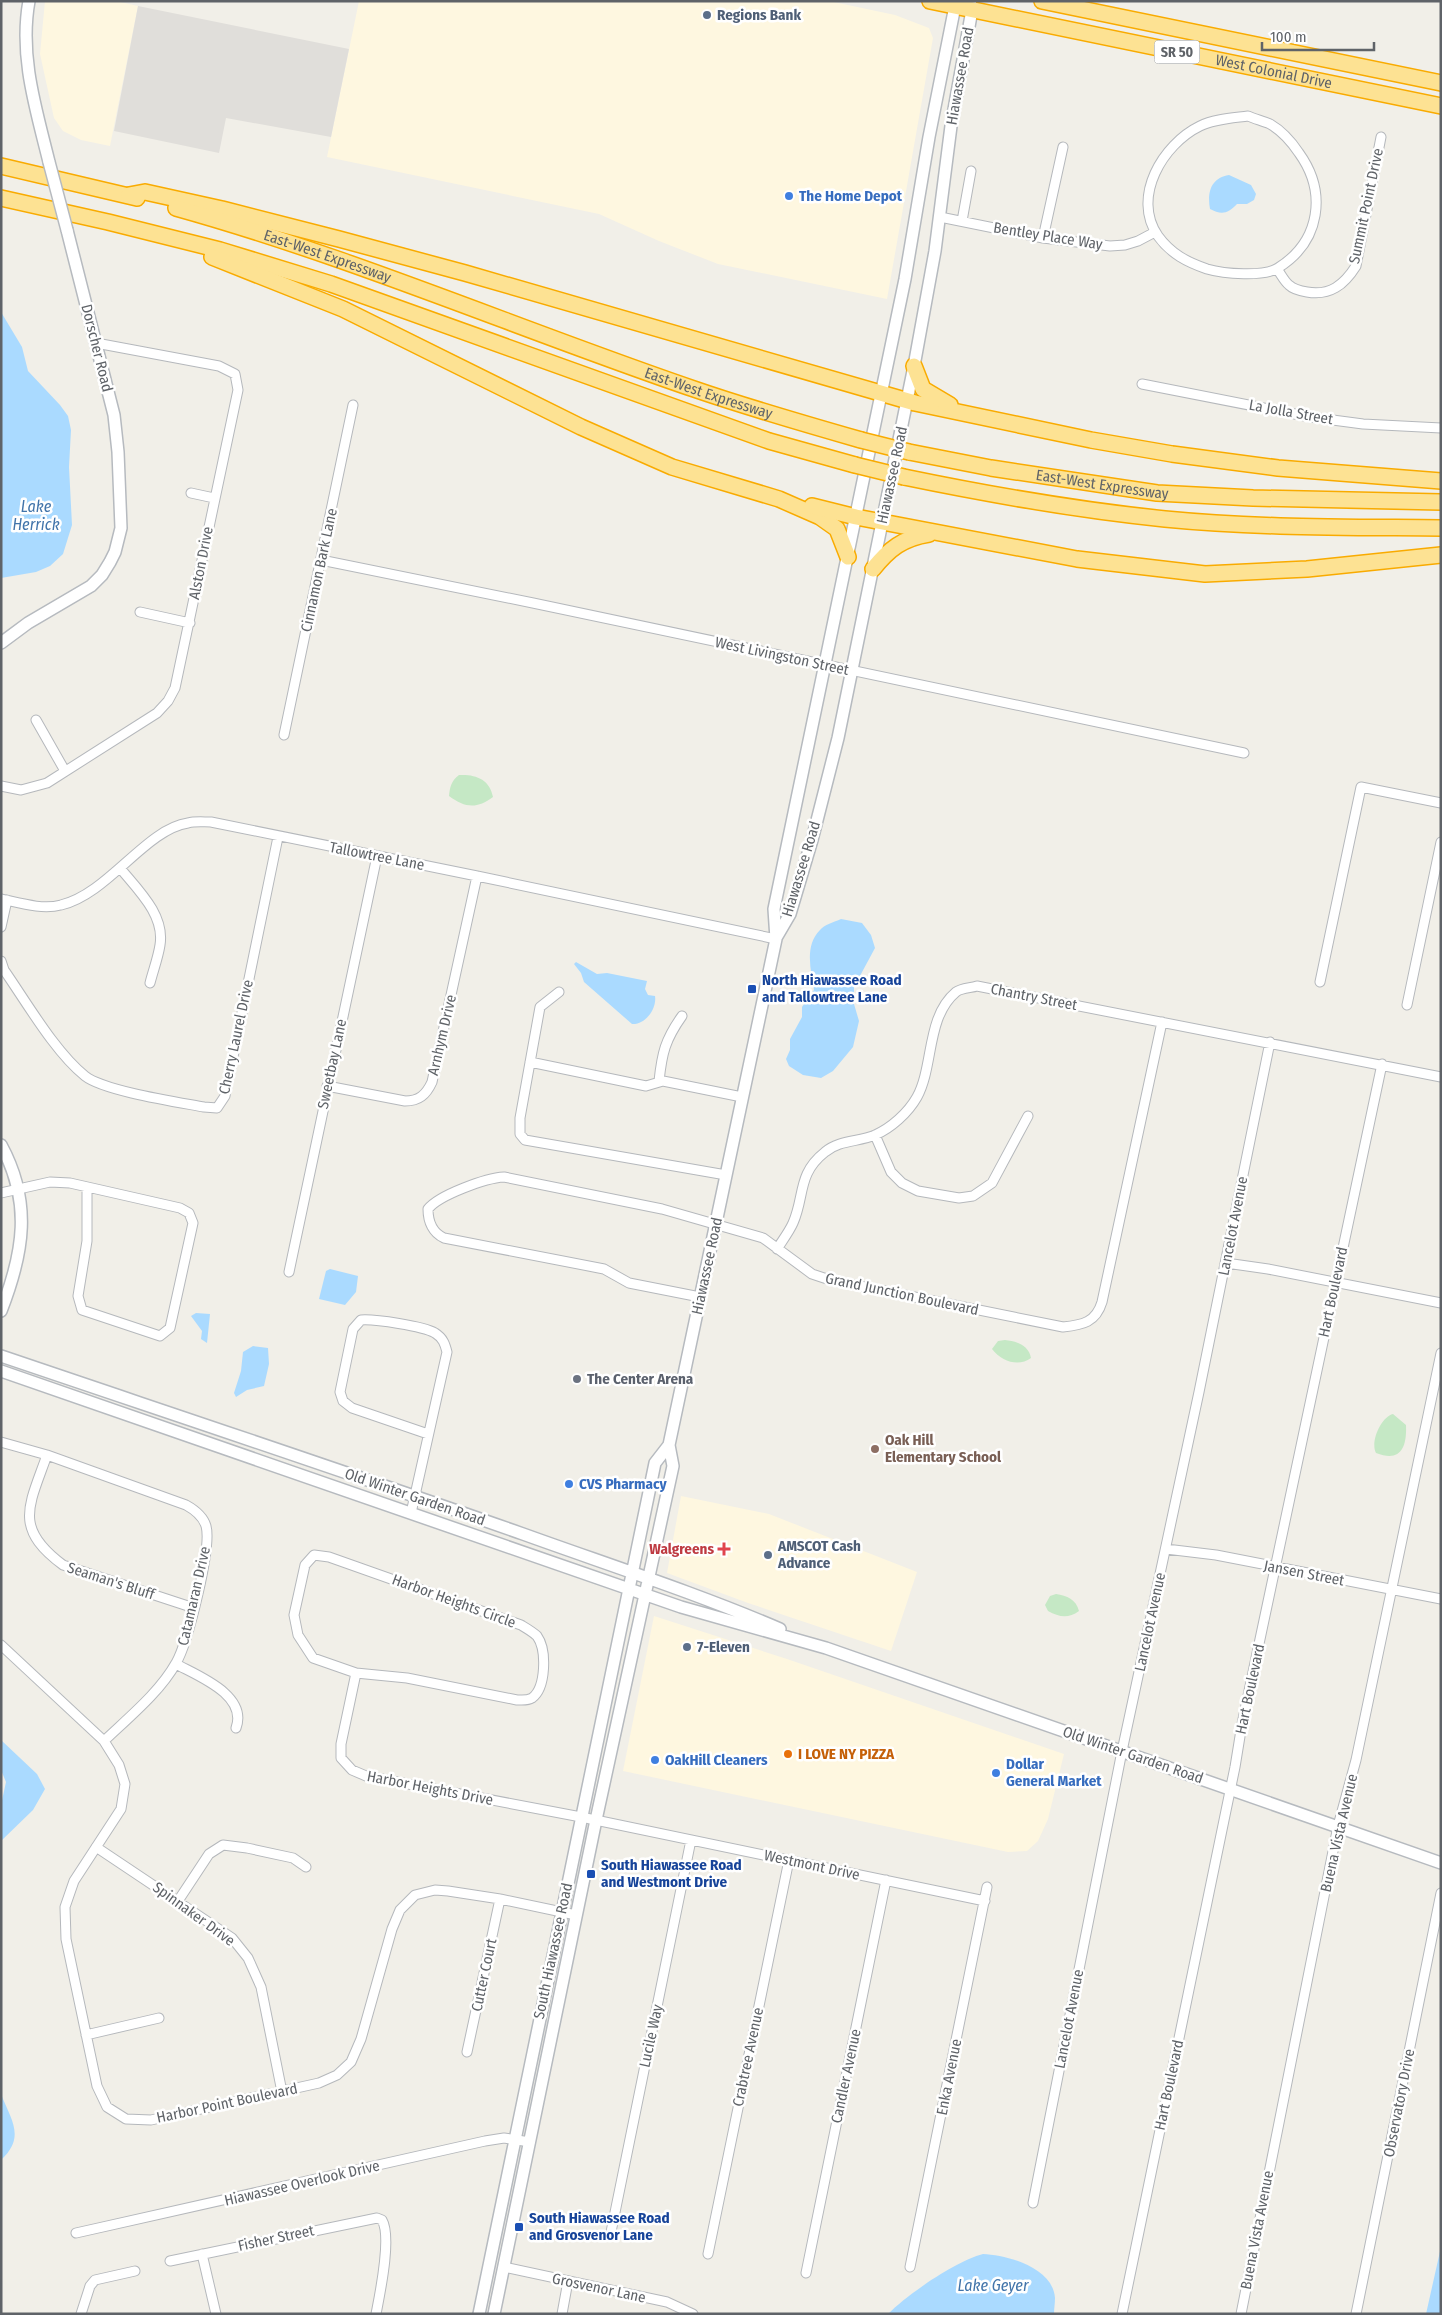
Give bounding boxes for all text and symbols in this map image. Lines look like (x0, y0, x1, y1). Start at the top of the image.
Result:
place label: Regions Bank (717, 6, 801, 24)
marker: Regions Bank (701, 9, 713, 21)
scale bar (1262, 20, 1374, 52)
street label: Hiawassee Road (943, 26, 977, 126)
text: 100 m (1270, 28, 1307, 46)
road number: SR 50 (1154, 41, 1200, 64)
street label: West Colonial Drive (1214, 51, 1334, 92)
street label: Summit Point Drive (1345, 147, 1387, 265)
place label: The Home Depot (799, 187, 903, 205)
marker: The Home Depot (783, 190, 795, 202)
street label: Bentley Place Way (992, 218, 1104, 254)
street label: East-West Expressway (261, 226, 394, 287)
street label: Dorscher Road (77, 302, 117, 394)
street label: East-West Expressway (642, 364, 775, 423)
street label: La Jolla Street (1248, 396, 1335, 428)
street label: Hiawassee Road (873, 425, 911, 525)
street label: East-West Expressway (1035, 466, 1169, 503)
water label: Lake Herrick (12, 497, 60, 534)
street label: Cinnamon Bark Lane (297, 507, 341, 633)
street label: Alston Drive (185, 525, 217, 601)
street label: West Livingston Street (713, 633, 851, 679)
street label: Hiawassee Road (778, 819, 824, 919)
street label: Tallowtree Lane (328, 838, 426, 874)
place label: North Hiawassee Road and Tallowtree Lane (762, 971, 902, 1006)
street label: Cherry Laurel Drive (215, 978, 257, 1096)
street label: Chantry Street (989, 980, 1079, 1014)
marker: North Hiawassee Road and Tallowtree Lane (746, 983, 758, 995)
street label: Arnhym Drive (424, 993, 460, 1077)
street label: Sweetbay Lane (314, 1017, 350, 1111)
street label: Lancelot Avenue (1215, 1175, 1251, 1277)
street label: Hiawassee Road (688, 1216, 726, 1316)
street label: Hart Boulevard (1315, 1245, 1351, 1339)
street label: Grand Junction Boulevard (824, 1269, 980, 1319)
place label: The Center Arena (587, 1370, 694, 1388)
marker: The Center Arena (571, 1373, 583, 1385)
place label: Oak Hill Elementary School (885, 1431, 1002, 1466)
marker: Oak Hill Elementary School (869, 1443, 881, 1455)
street label: Old Winter Garden Road (342, 1464, 488, 1530)
place label: CVS Pharmacy (579, 1475, 668, 1493)
marker: CVS Pharmacy (563, 1478, 575, 1490)
place label: AMSCOT Cash Advance (777, 1537, 861, 1572)
place label: Walgreens (649, 1540, 714, 1558)
marker: Walgreens (718, 1543, 730, 1555)
street label: Catamaran Drive (174, 1545, 214, 1647)
marker: AMSCOT Cash Advance (762, 1549, 774, 1561)
street label: Jansen Street (1262, 1556, 1346, 1590)
street label: Seaman's Bluff (65, 1558, 158, 1604)
street label: Harbor Heights Circle (390, 1570, 518, 1632)
street label: Lancelot Avenue (1131, 1571, 1169, 1673)
place label: 7-Eleven (697, 1638, 750, 1656)
marker: 7-Eleven (681, 1641, 693, 1653)
street label: Hart Boulevard (1232, 1642, 1268, 1736)
street label: Old Winter Garden Road (1060, 1722, 1206, 1788)
place label: I LOVE NY PIZZA (798, 1745, 895, 1763)
marker: I LOVE NY PIZZA (782, 1748, 794, 1760)
place label: OakHill Cleaners (665, 1751, 768, 1769)
marker: OakHill Cleaners (649, 1754, 661, 1766)
place label: Dollar General Market (1006, 1755, 1102, 1790)
street label: Harbor Heights Drive (365, 1767, 495, 1809)
marker: Dollar General Market (990, 1767, 1002, 1779)
street label: Buena Vista Avenue (1317, 1772, 1361, 1894)
street label: Westmont Drive (763, 1846, 861, 1884)
place label: South Hiawassee Road and Westmont Drive (601, 1856, 742, 1891)
marker: South Hiawassee Road and Westmont Drive (585, 1868, 597, 1880)
street label: Spinnaker Drive (149, 1878, 239, 1950)
street label: South Hiawassee Road (530, 1881, 576, 2021)
street label: Cutter Court (467, 1937, 501, 2013)
street label: Lancelot Avenue (1051, 1968, 1087, 2070)
street label: Lucile Way (636, 2003, 667, 2069)
street label: Crabtree Avenue (729, 2006, 767, 2108)
street label: Candler Avenue (827, 2027, 865, 2125)
street label: Enka Avenue (933, 2037, 965, 2117)
street label: Hart Boulevard (1151, 2038, 1187, 2132)
street label: Observatory Drive (1380, 2047, 1418, 2159)
street label: Harbor Point Boulevard (155, 2079, 299, 2127)
street label: Hiawassee Overlook Drive (223, 2156, 381, 2210)
street label: Buena Vista Avenue (1237, 2169, 1277, 2291)
place label: South Hiawassee Road and Grosvenor Lane (529, 2209, 670, 2244)
street label: Fisher Street (236, 2221, 316, 2255)
marker: South Hiawassee Road and Grosvenor Lane (513, 2221, 525, 2233)
street label: Grosvenor Lane (551, 2269, 647, 2307)
water label: Lake Geyer (958, 2276, 1029, 2295)

